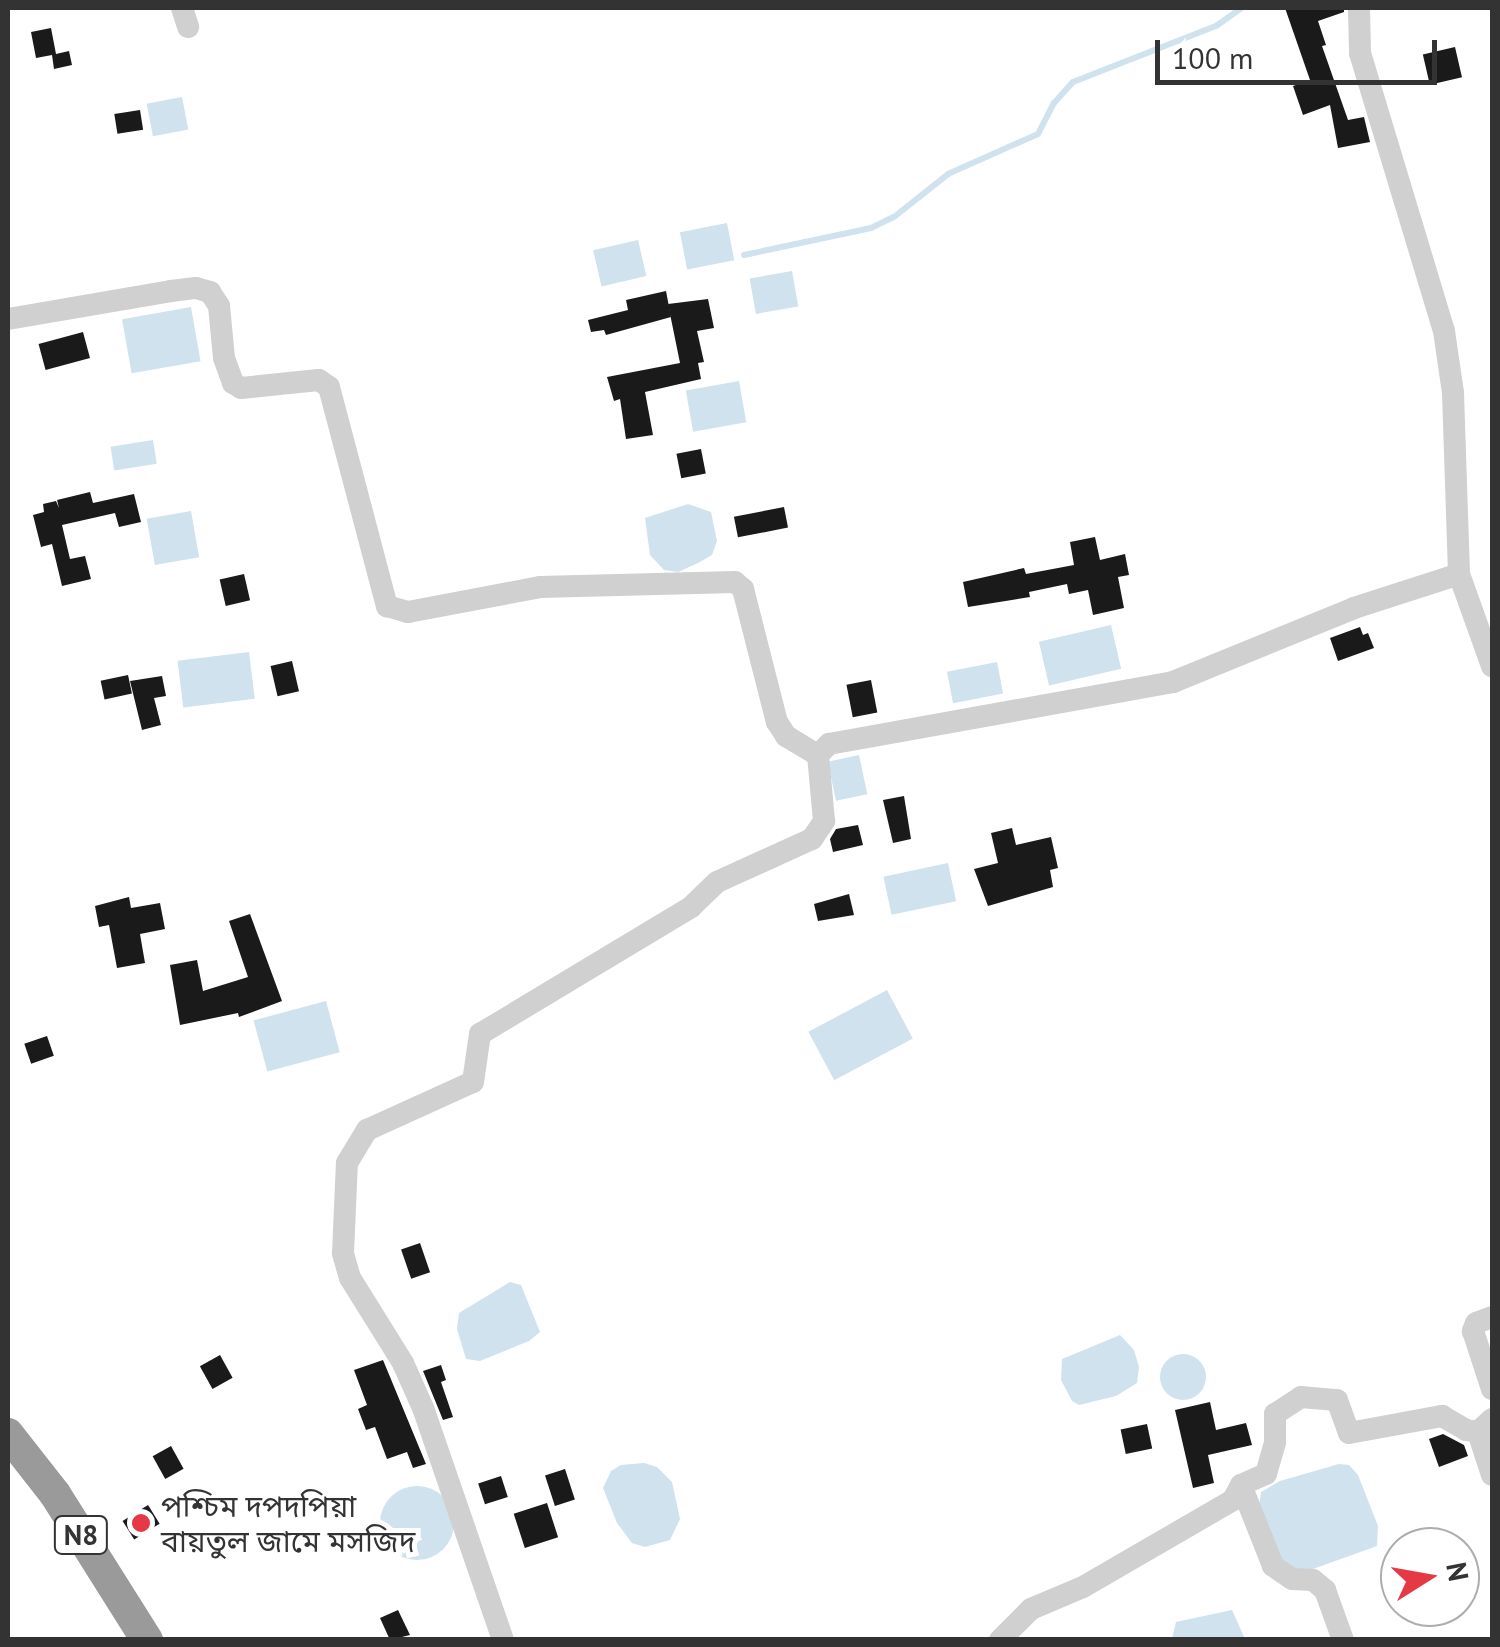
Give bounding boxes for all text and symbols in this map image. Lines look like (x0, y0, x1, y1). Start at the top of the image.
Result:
scale bar (1160, 20, 1442, 82)
text: 100 m (1172, 38, 1253, 77)
place label: পশ্চিম দপদপিয়া বায়তুল জামে মসজিদ (161, 1488, 415, 1558)
road number: N8 (54, 1512, 108, 1558)
marker: পশ্চিম দপদপিয়া বায়তুল জামে মসজিদ (130, 1512, 152, 1534)
north arrow (1380, 1527, 1480, 1627)
text: N (1438, 1559, 1478, 1584)

